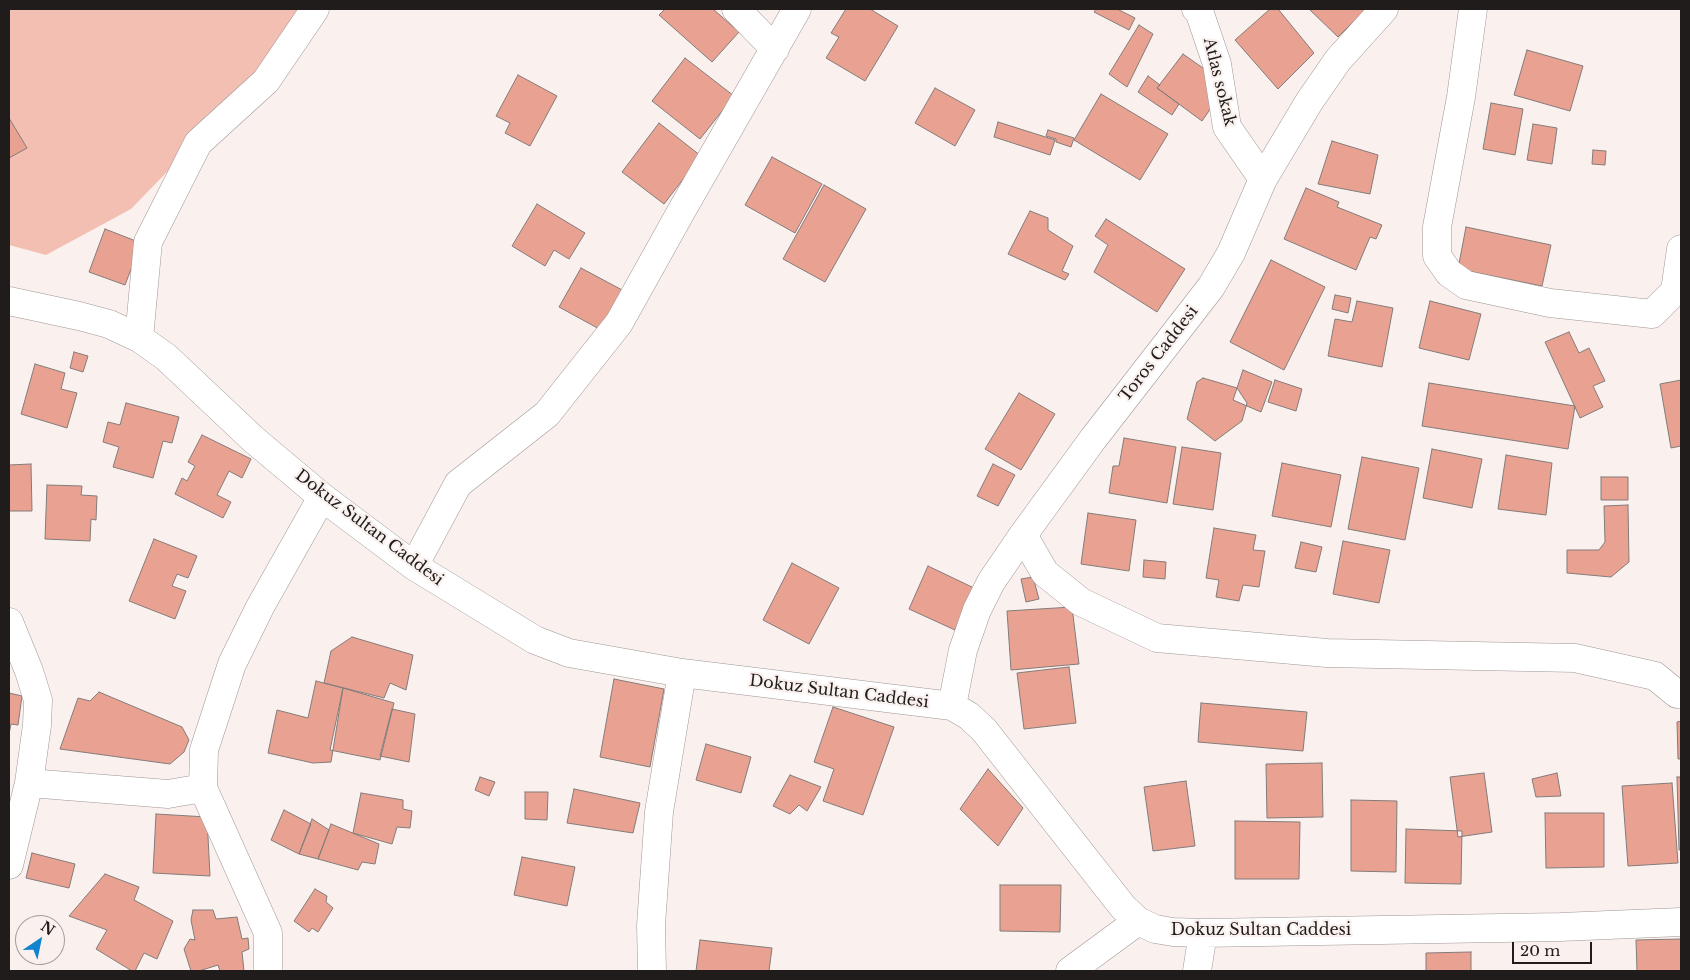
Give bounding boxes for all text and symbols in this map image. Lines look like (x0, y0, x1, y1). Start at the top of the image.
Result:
street label: Atlas sokak (1199, 36, 1239, 128)
street label: Toros Caddesi (1116, 302, 1202, 406)
street label: Dokuz Sultan Caddesi (291, 466, 447, 590)
street label: Dokuz Sultan Caddesi (748, 671, 930, 713)
north arrow (15, 915, 65, 965)
text: N (37, 917, 58, 940)
street label: Dokuz Sultan Caddesi (1171, 920, 1351, 940)
scale bar (1515, 932, 1595, 964)
text: 20 m (1520, 941, 1560, 960)

